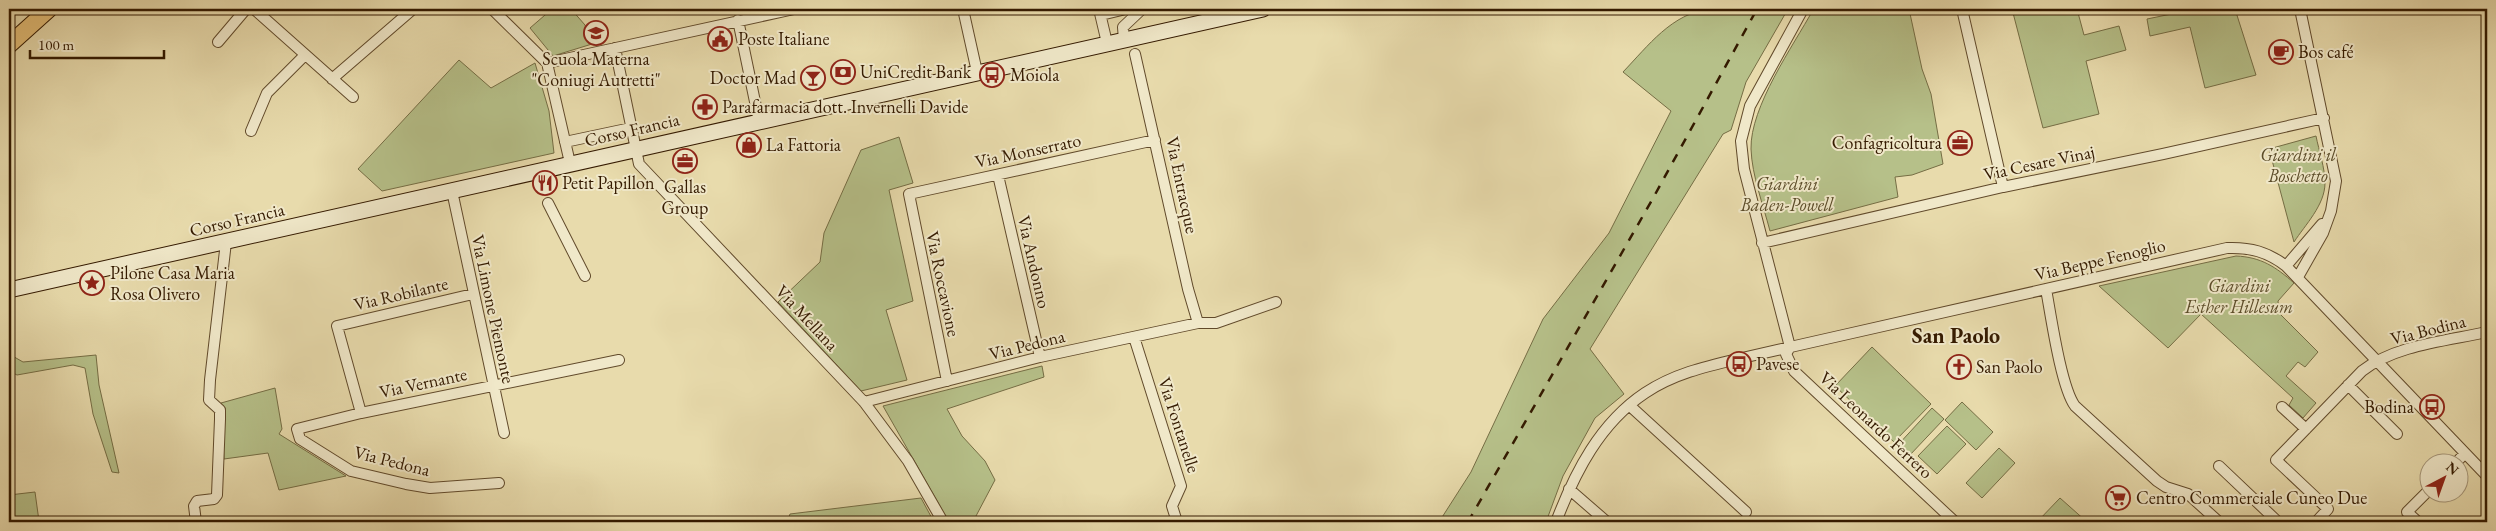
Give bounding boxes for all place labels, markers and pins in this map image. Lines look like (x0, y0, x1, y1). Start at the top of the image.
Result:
school or university icon: Scuola Materna "Coniugi Autretti" (583, 20, 609, 46)
public building icon: Poste Italiane (707, 26, 733, 52)
place label: Poste Italiane (738, 27, 829, 50)
cafe icon: Bos café (2268, 39, 2294, 65)
place label: Bos café (2298, 40, 2353, 63)
place label: Scuola Materna "Coniugi Autretti" (531, 47, 661, 91)
bank icon: UniCredit Bank (830, 59, 856, 85)
place label: UniCredit Bank (860, 60, 972, 83)
bus stop icon: Moiola (979, 62, 1005, 88)
place label: Moiola (1010, 63, 1060, 86)
bar icon: Doctor Mad (800, 65, 826, 91)
place label: Doctor Mad (710, 66, 797, 89)
pharmacy icon: Parafarmacia dott. Invernelli Davide (692, 94, 718, 120)
place label: Parafarmacia dott. Invernelli Davide (722, 95, 968, 118)
office icon: Confagricoltura (1947, 130, 1973, 156)
place label: Confagricoltura (1832, 131, 1943, 154)
shop icon: La Fattoria (736, 132, 762, 158)
place label: La Fattoria (766, 133, 842, 156)
office icon: Gallas Group (672, 148, 698, 174)
restaurant icon: Petit Papillon (532, 170, 558, 196)
place label: Petit Papillon (562, 171, 655, 194)
place label: Gallas Group (662, 175, 708, 219)
place label: Pilone Casa Maria Rosa Olivero (110, 261, 236, 305)
place icon: Pilone Casa Maria Rosa Olivero (79, 270, 105, 296)
bus stop icon: Pavese (1726, 351, 1752, 377)
place label: Pavese (1756, 352, 1799, 375)
church icon: San Paolo (1946, 354, 1972, 380)
place label: San Paolo (1976, 355, 2043, 378)
bus stop icon: Bodina (2419, 394, 2445, 420)
place label: Bodina (2364, 395, 2415, 418)
supermarket icon: Centro Commerciale Cuneo Due (2105, 485, 2131, 511)
place label: Centro Commerciale Cuneo Due (2136, 486, 2367, 509)

